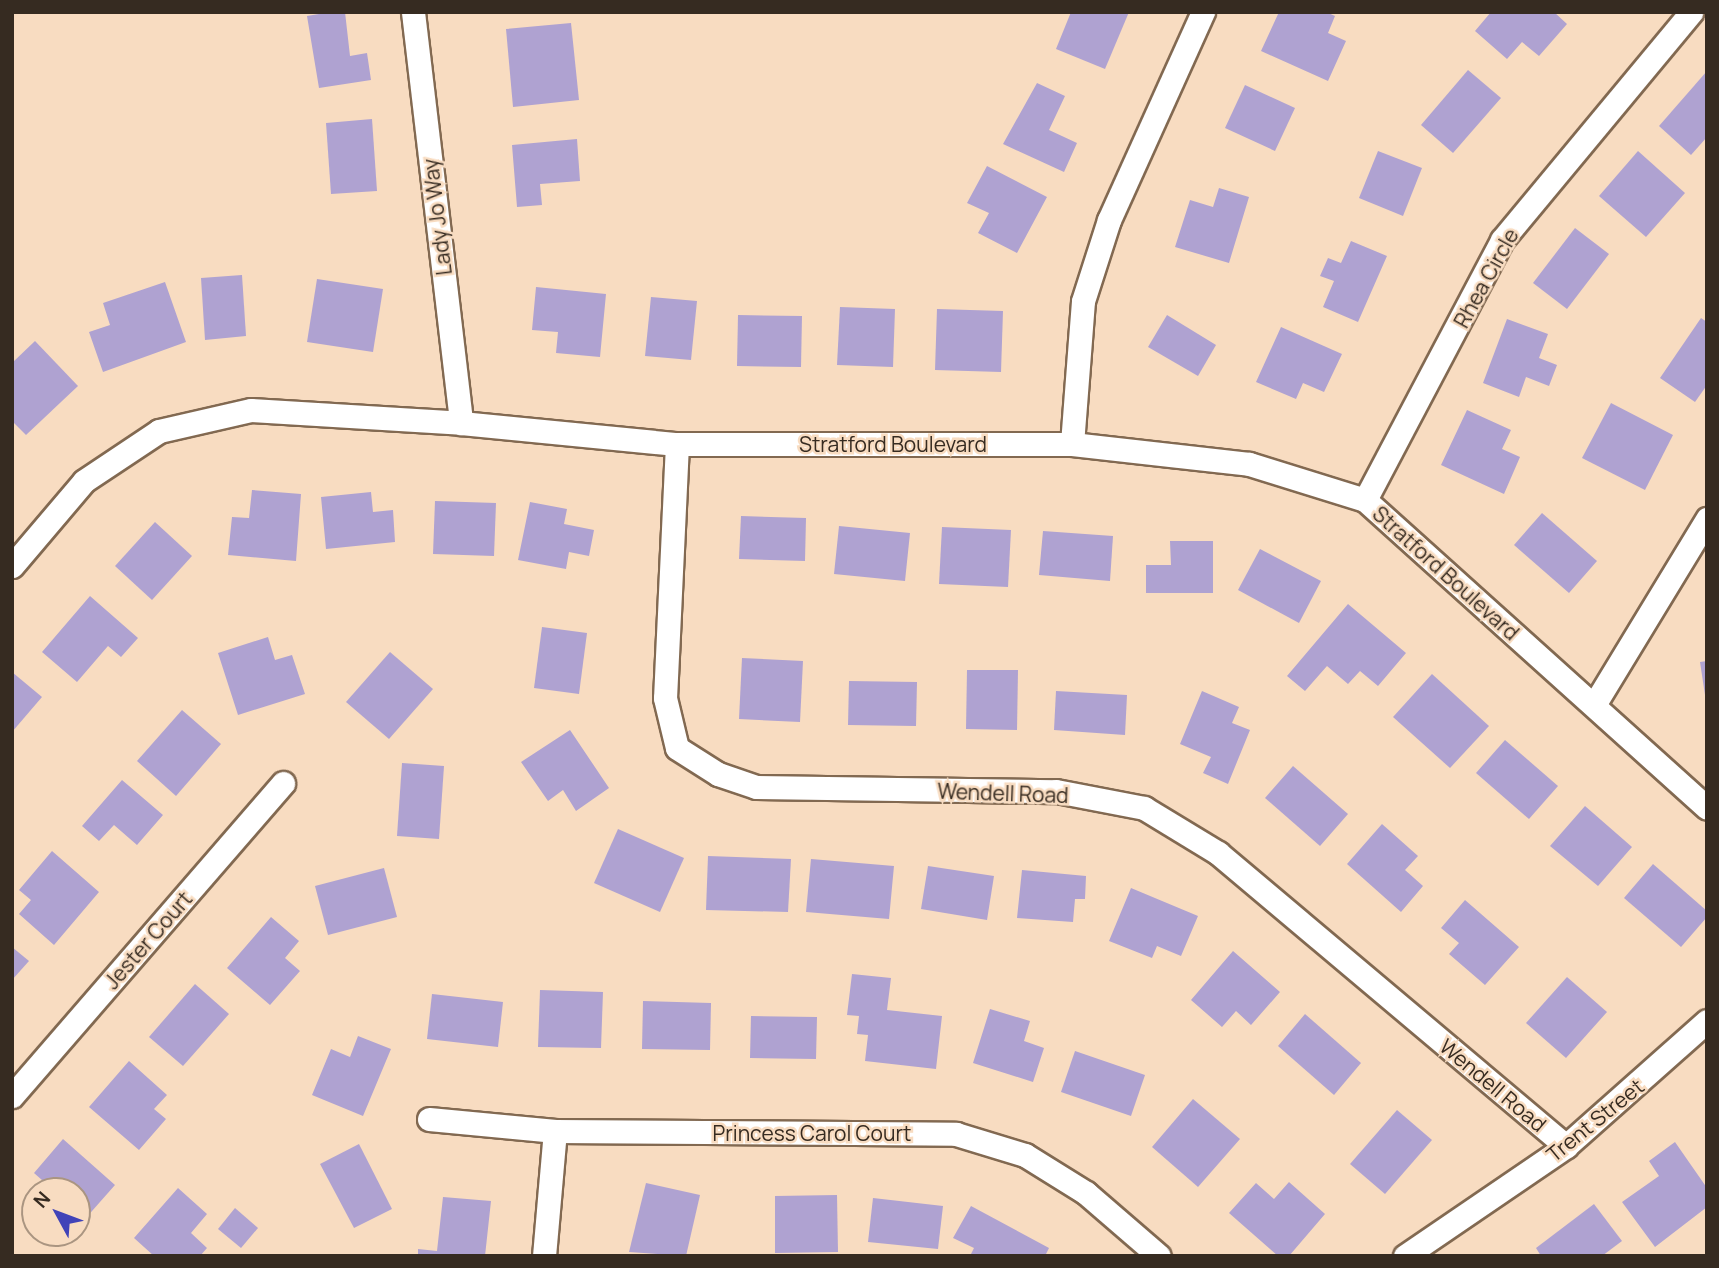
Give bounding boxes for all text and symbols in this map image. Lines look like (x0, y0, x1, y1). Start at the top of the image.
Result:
street label: Lady Jo Way (417, 157, 457, 277)
street label: Rhea Circle (1448, 224, 1524, 332)
street label: Stratford Boulevard (799, 431, 987, 457)
street label: Stratford Boulevard (1368, 501, 1524, 645)
street label: Wendell Road (937, 778, 1069, 808)
street label: Jester Court (99, 886, 197, 994)
street label: Wendell Road (1435, 1033, 1551, 1137)
street label: Trent Street (1541, 1073, 1649, 1167)
street label: Princess Carol Court (713, 1120, 911, 1146)
north arrow (21, 1177, 91, 1247)
text: N (27, 1186, 56, 1213)

